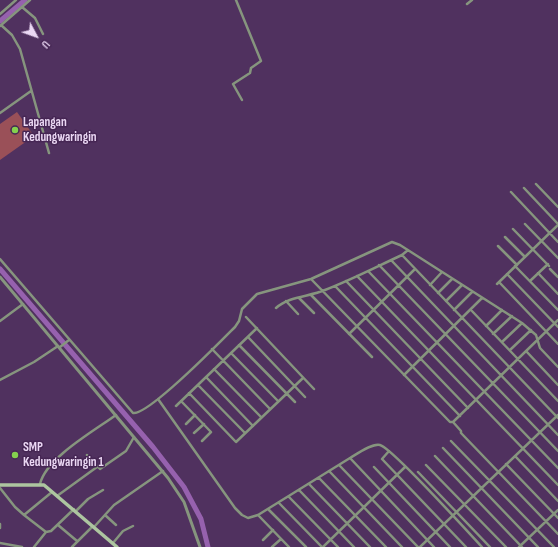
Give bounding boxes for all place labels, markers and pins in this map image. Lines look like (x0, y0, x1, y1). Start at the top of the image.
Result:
place label: Lapangan Kedungwaringin (23, 115, 97, 146)
marker: Lapangan Kedungwaringin (10, 125, 20, 135)
place label: SMP Kedungwaringin 1 (23, 440, 104, 471)
marker: SMP Kedungwaringin 1 (10, 450, 20, 460)

